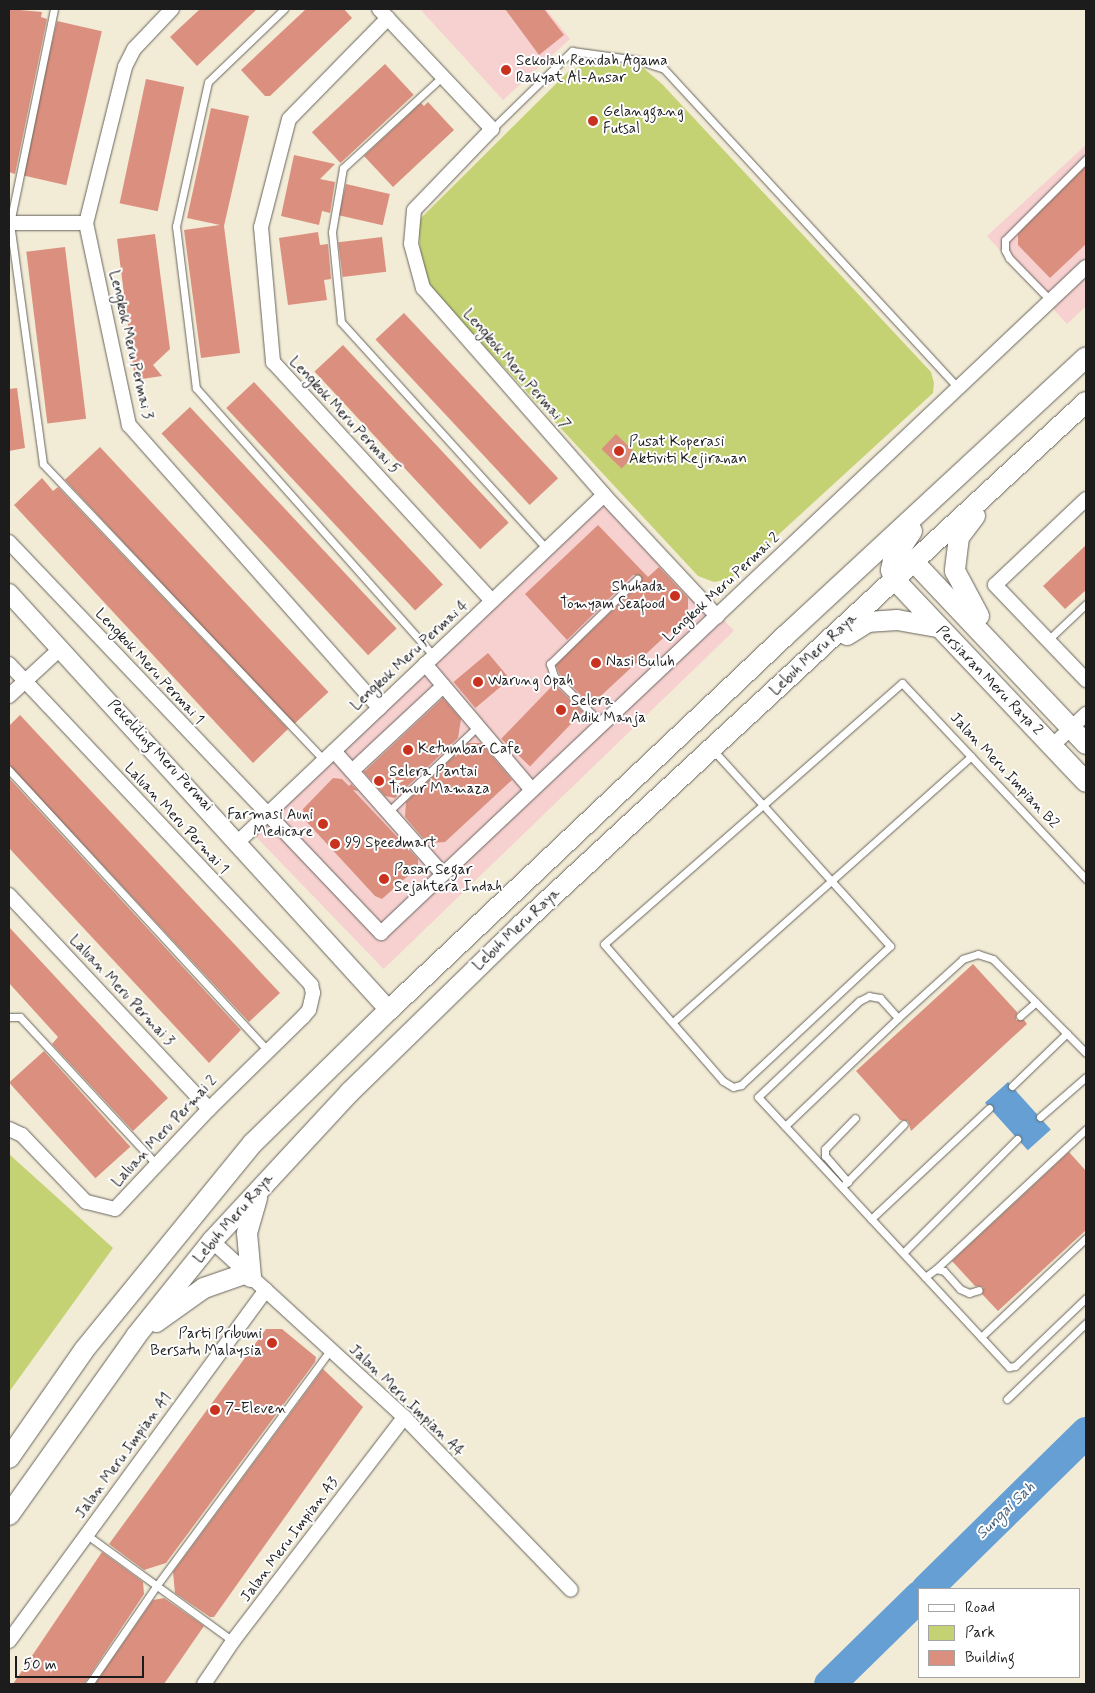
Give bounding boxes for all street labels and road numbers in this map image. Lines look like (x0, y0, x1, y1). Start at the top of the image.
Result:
street label: Lengkok Meru Permai 3 (104, 268, 156, 422)
street label: Lengkok Meru Permai 7 (458, 305, 574, 435)
street label: Lengkok Meru Permai 5 (284, 353, 404, 479)
street label: Lengkok Meru Permai 2 (660, 529, 784, 647)
street label: Lengkok Meru Permai 4 (347, 597, 473, 715)
street label: Lengkok Meru Permai 1 (90, 605, 208, 729)
street label: Lebuh Meru Raya (768, 611, 860, 699)
street label: Persiaran Meru Raya 2 (932, 623, 1046, 739)
street label: Pekeliling Meru Permai (102, 695, 218, 817)
street label: Jalan Meru Impian B2 (946, 710, 1062, 832)
street label: Laluan Meru Permai 1 (120, 760, 232, 878)
street label: Lebuh Meru Raya (471, 886, 563, 974)
street label: Laluan Meru Permai 3 (65, 932, 177, 1050)
street label: Laluan Meru Permai 2 (109, 1072, 221, 1192)
street label: Lebuh Meru Raya (191, 1172, 277, 1266)
street label: Jalan Meru Impian A4 (345, 1342, 467, 1460)
street label: Jalan Meru Impian A1 (73, 1390, 175, 1522)
street label: Jalan Meru Impian A3 (238, 1475, 342, 1605)

